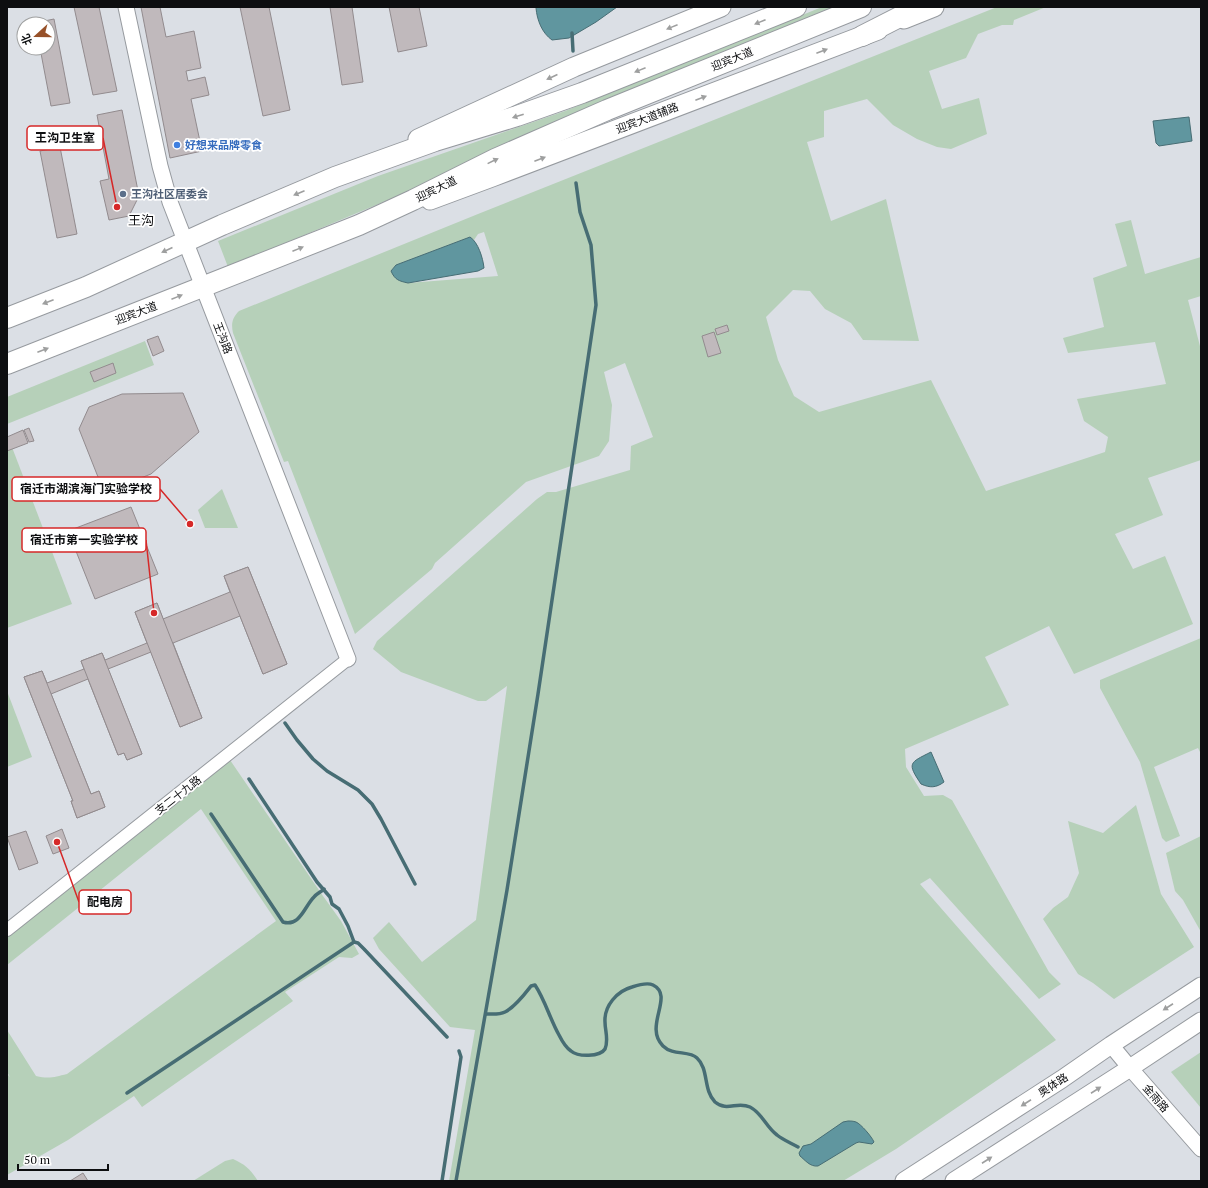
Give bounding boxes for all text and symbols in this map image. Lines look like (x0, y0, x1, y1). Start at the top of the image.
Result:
north arrow (16, 16, 56, 56)
one-way arrow (754, 19, 766, 25)
one-way arrow (667, 24, 678, 30)
text: 北 (18, 32, 35, 47)
street label: 迎宾大道 (709, 44, 755, 74)
one-way arrow (816, 48, 828, 54)
one-way arrow (634, 67, 645, 73)
one-way arrow (547, 74, 558, 80)
one-way arrow (695, 94, 707, 100)
street label: 迎宾大道辅路 (614, 100, 680, 136)
one-way arrow (512, 113, 524, 119)
callout: 王沟卫生室 (27, 126, 103, 150)
text: 王沟卫生室 (35, 130, 95, 145)
place label: 好想来品牌零食 (185, 138, 262, 152)
marker: 好想来品牌零食 (172, 140, 182, 150)
one-way arrow (534, 155, 546, 161)
one-way arrow (487, 158, 499, 164)
street label: 迎宾大道 (413, 173, 459, 205)
place label: 王沟社区居委会 (131, 187, 208, 201)
marker: 王沟社区居委会 (118, 189, 128, 199)
one-way arrow (292, 190, 304, 196)
district label: 王沟 (128, 211, 154, 229)
one-way arrow (293, 246, 305, 252)
one-way arrow (161, 247, 173, 253)
one-way arrow (172, 294, 183, 300)
one-way arrow (41, 299, 53, 305)
street label: 迎宾大道 (113, 299, 159, 327)
street label: 王沟路 (211, 320, 235, 356)
one-way arrow (38, 346, 50, 352)
callout: 宿迁市湖滨海门实验学校 (12, 477, 160, 501)
text: 宿迁市湖滨海门实验学校 (20, 481, 152, 496)
callout: 宿迁市第一实验学校 (22, 528, 146, 552)
text: 宿迁市第一实验学校 (30, 532, 138, 547)
street label: 支二十九路 (152, 773, 204, 817)
callout: 配电房 (79, 890, 131, 914)
text: 配电房 (87, 894, 123, 909)
one-way arrow (1163, 1003, 1174, 1011)
street label: 奥体路 (1035, 1070, 1071, 1100)
street label: 金雨路 (1140, 1081, 1172, 1115)
one-way arrow (1091, 1086, 1102, 1093)
one-way arrow (1020, 1099, 1031, 1107)
scale bar (18, 1146, 108, 1172)
text: 50 m (24, 1152, 51, 1167)
one-way arrow (982, 1156, 992, 1164)

